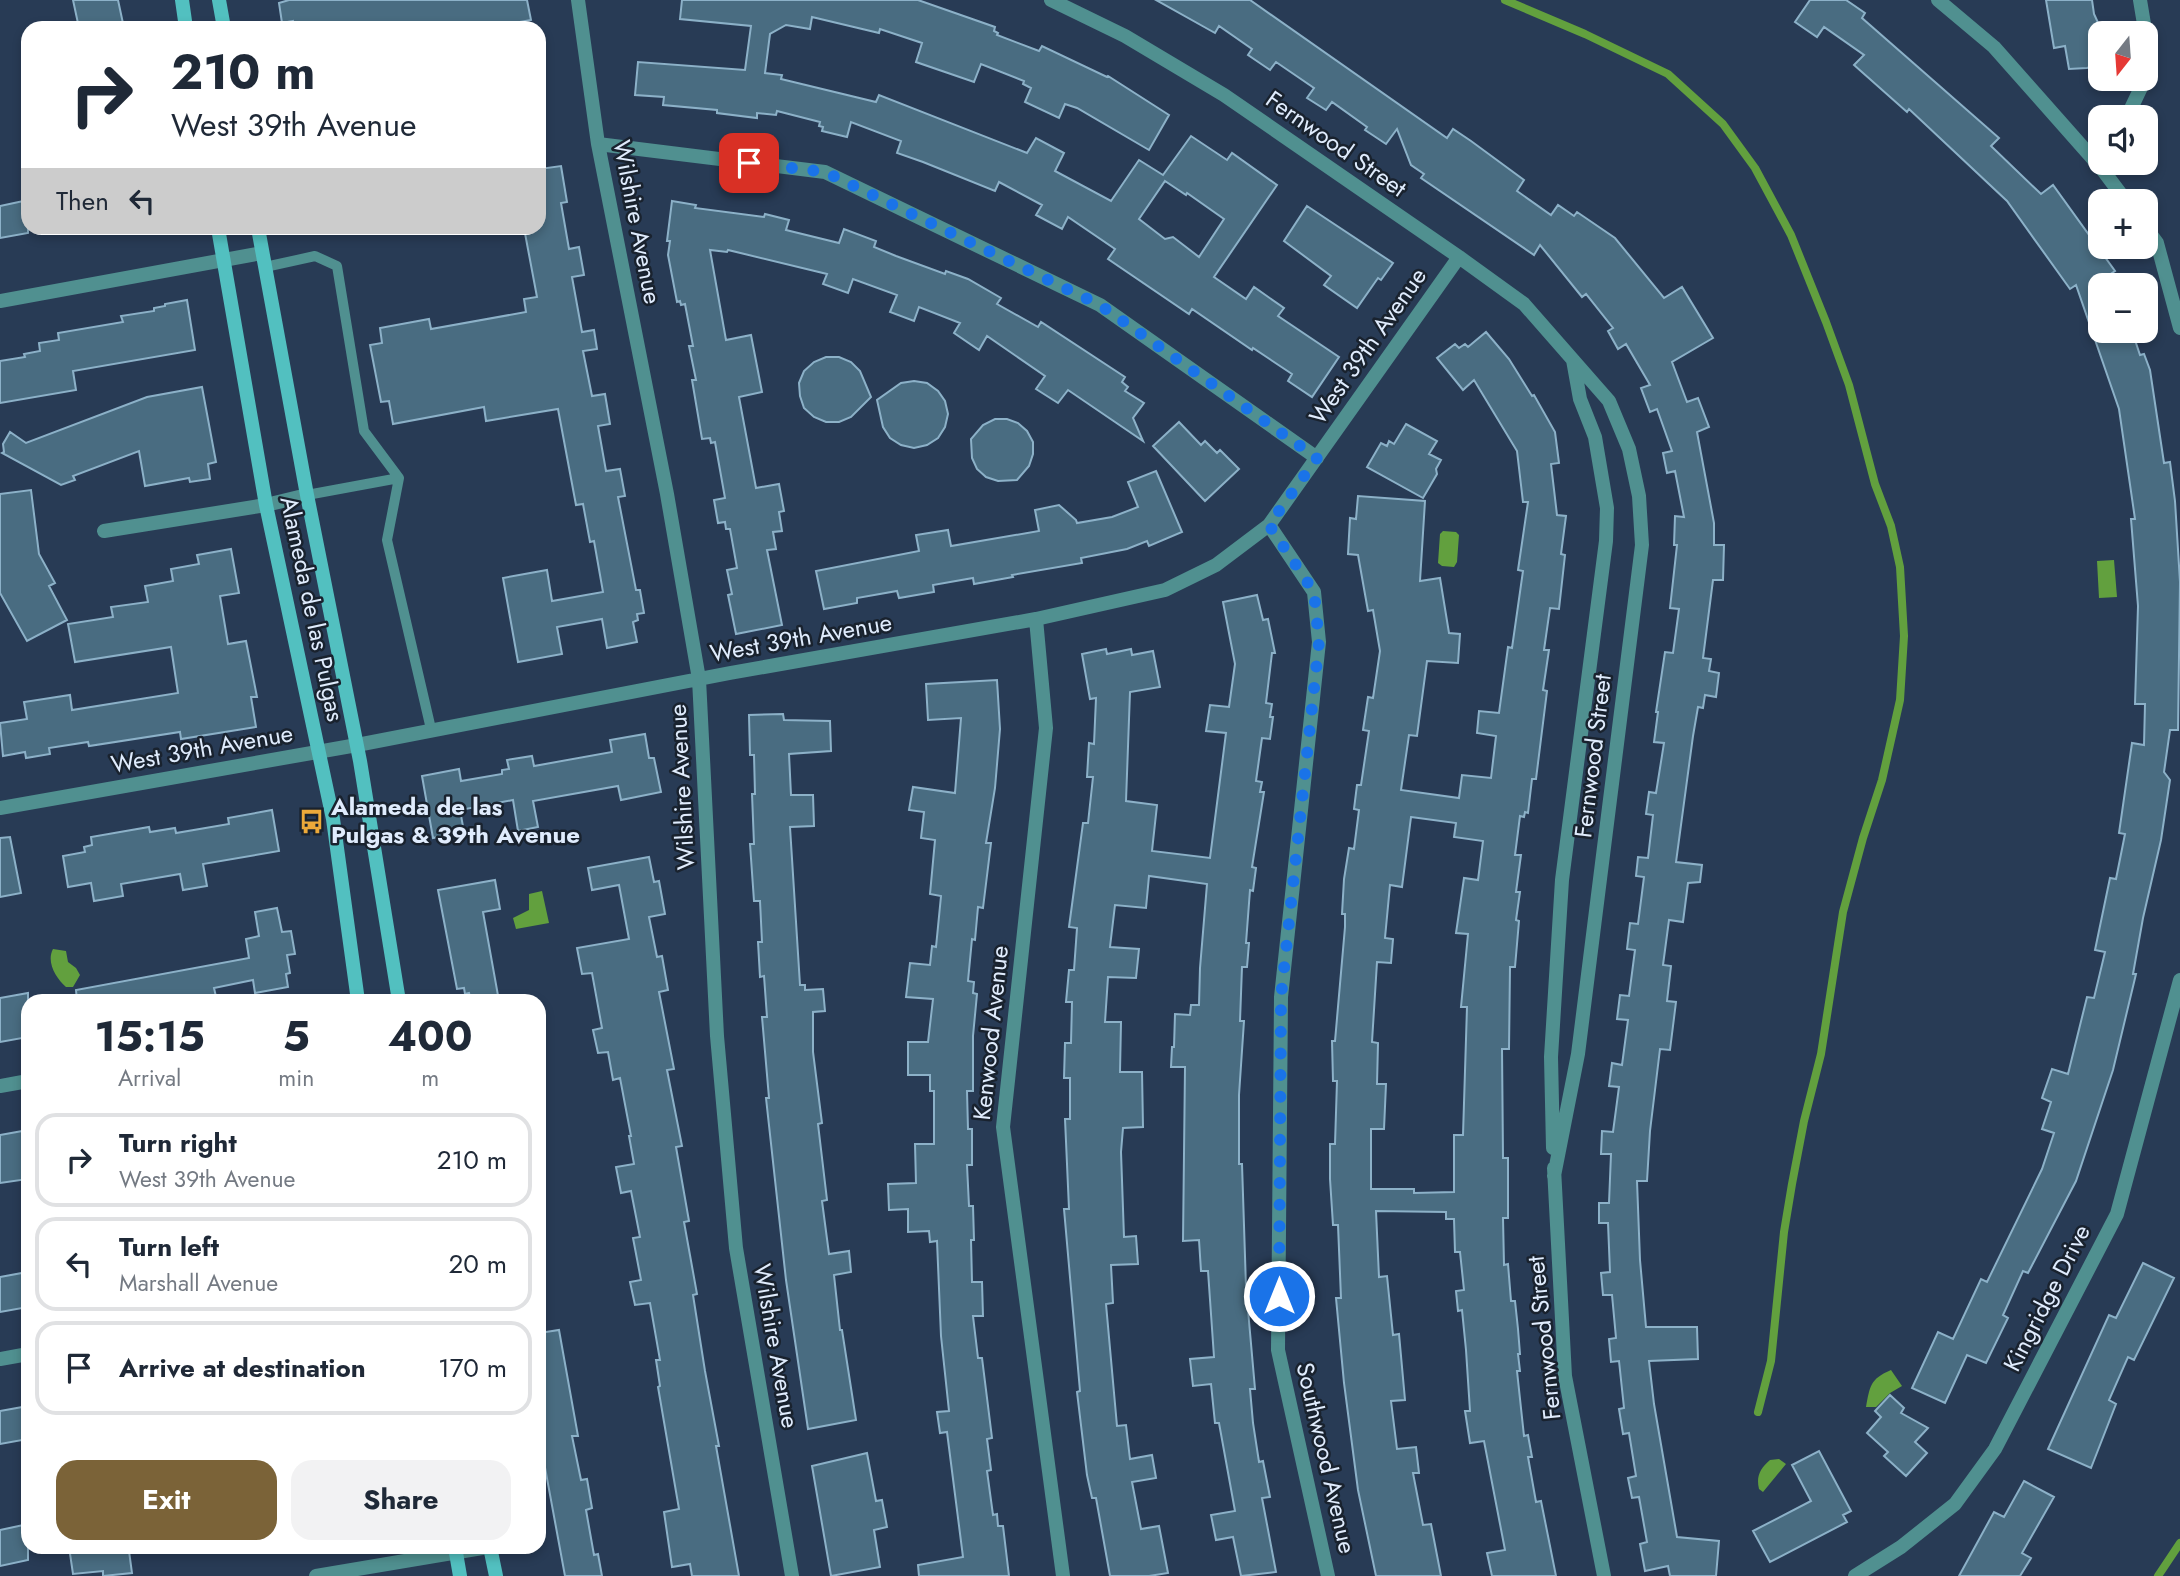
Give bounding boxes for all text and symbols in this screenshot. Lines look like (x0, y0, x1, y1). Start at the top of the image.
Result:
north arrow (2088, 21, 2158, 91)
map controls (2088, 21, 2158, 343)
text: 210 m (171, 37, 315, 107)
icon: right (56, 49, 147, 140)
street label: Fernwood Street (1259, 82, 1414, 205)
text: West 39th Avenue (171, 102, 416, 148)
button: sound (2088, 105, 2158, 175)
pin (719, 133, 779, 193)
street label: Wilshire Avenue (604, 137, 671, 307)
icon: arrive (730, 144, 768, 182)
text: Then (56, 182, 109, 220)
icon: left (123, 182, 161, 220)
button: + (2088, 189, 2158, 259)
street label: West 39th Avenue (1300, 260, 1435, 431)
button: − (2088, 273, 2158, 343)
street label: Alameda de las Pulgas (272, 493, 353, 725)
street label: West 39th Avenue (707, 604, 895, 671)
street label: Fernwood Street (1565, 672, 1620, 840)
street label: Wilshire Avenue (660, 703, 703, 871)
street label: West 39th Avenue (108, 715, 296, 782)
place label: Alameda de las Pulgas & 39th Avenue (330, 789, 580, 852)
bus stop icon: Alameda de las Pulgas & 39th Avenue (297, 807, 325, 835)
street label: Kenwood Avenue (964, 944, 1017, 1122)
text: 15:15 (94, 1006, 205, 1067)
text: 5 (283, 1006, 310, 1067)
text: 400 (388, 1006, 473, 1067)
text: Arrival (118, 1061, 181, 1095)
text: min (278, 1061, 314, 1095)
text: m (421, 1061, 439, 1095)
text: Turn right (119, 1124, 237, 1162)
icon: right (60, 1141, 98, 1179)
text: 210 m (437, 1141, 507, 1179)
text: West 39th Avenue (119, 1162, 295, 1196)
street label: Kingridge Drive (1994, 1218, 2099, 1377)
text: Turn left (119, 1228, 219, 1266)
icon: left (60, 1245, 98, 1283)
text: 20 m (449, 1245, 507, 1283)
street label: Fernwood Street (1517, 1254, 1570, 1422)
position arrow (1242, 1259, 1316, 1333)
street label: Wilshire Avenue (745, 1261, 808, 1431)
text: Marshall Avenue (119, 1266, 278, 1300)
icon: arrive (60, 1349, 98, 1387)
text: Arrive at destination (119, 1349, 366, 1387)
text: 170 m (438, 1349, 507, 1387)
street label: Southwood Avenue (1288, 1359, 1365, 1557)
button: Exit (56, 1460, 277, 1540)
button: Share (291, 1460, 511, 1540)

